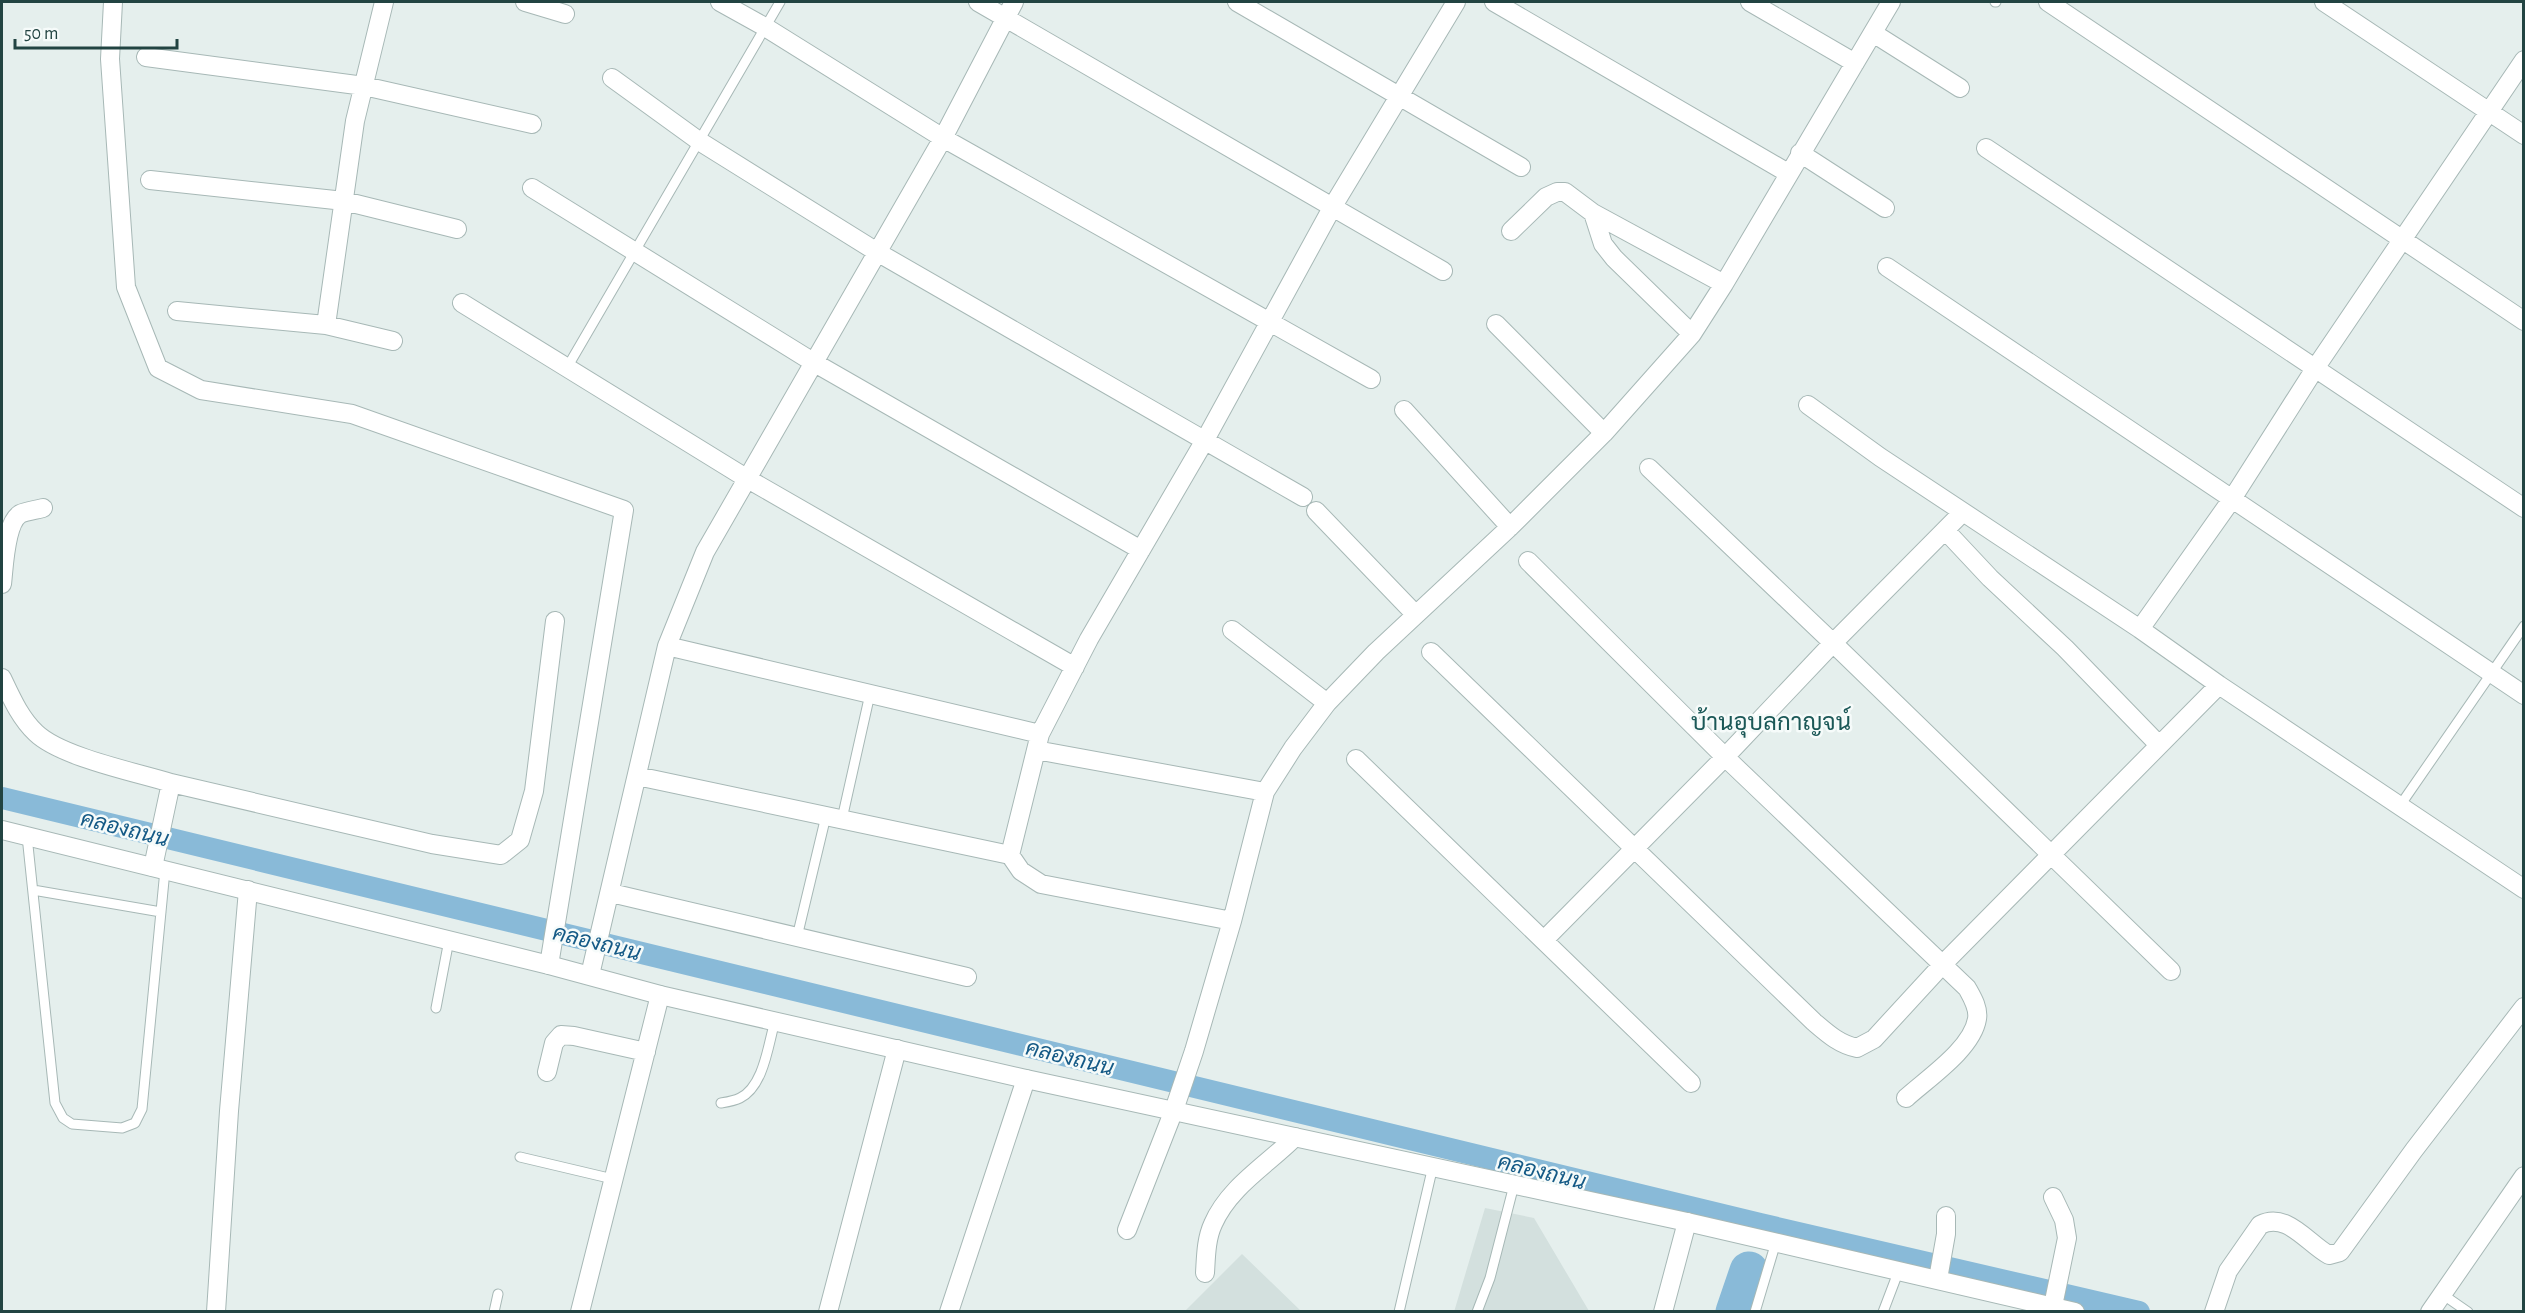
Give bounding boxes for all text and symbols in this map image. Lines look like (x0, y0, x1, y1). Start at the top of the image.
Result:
scale bar (15, 12, 177, 50)
text: 50 m (24, 25, 58, 43)
district label: บ้านอุบลกาญจน์ (1691, 706, 1851, 738)
water label: คลองถนน (79, 807, 171, 850)
water label: คลองถนน (551, 921, 643, 964)
water label: คลองถนน (1024, 1036, 1116, 1079)
water label: คลองถนน (1496, 1150, 1588, 1193)

